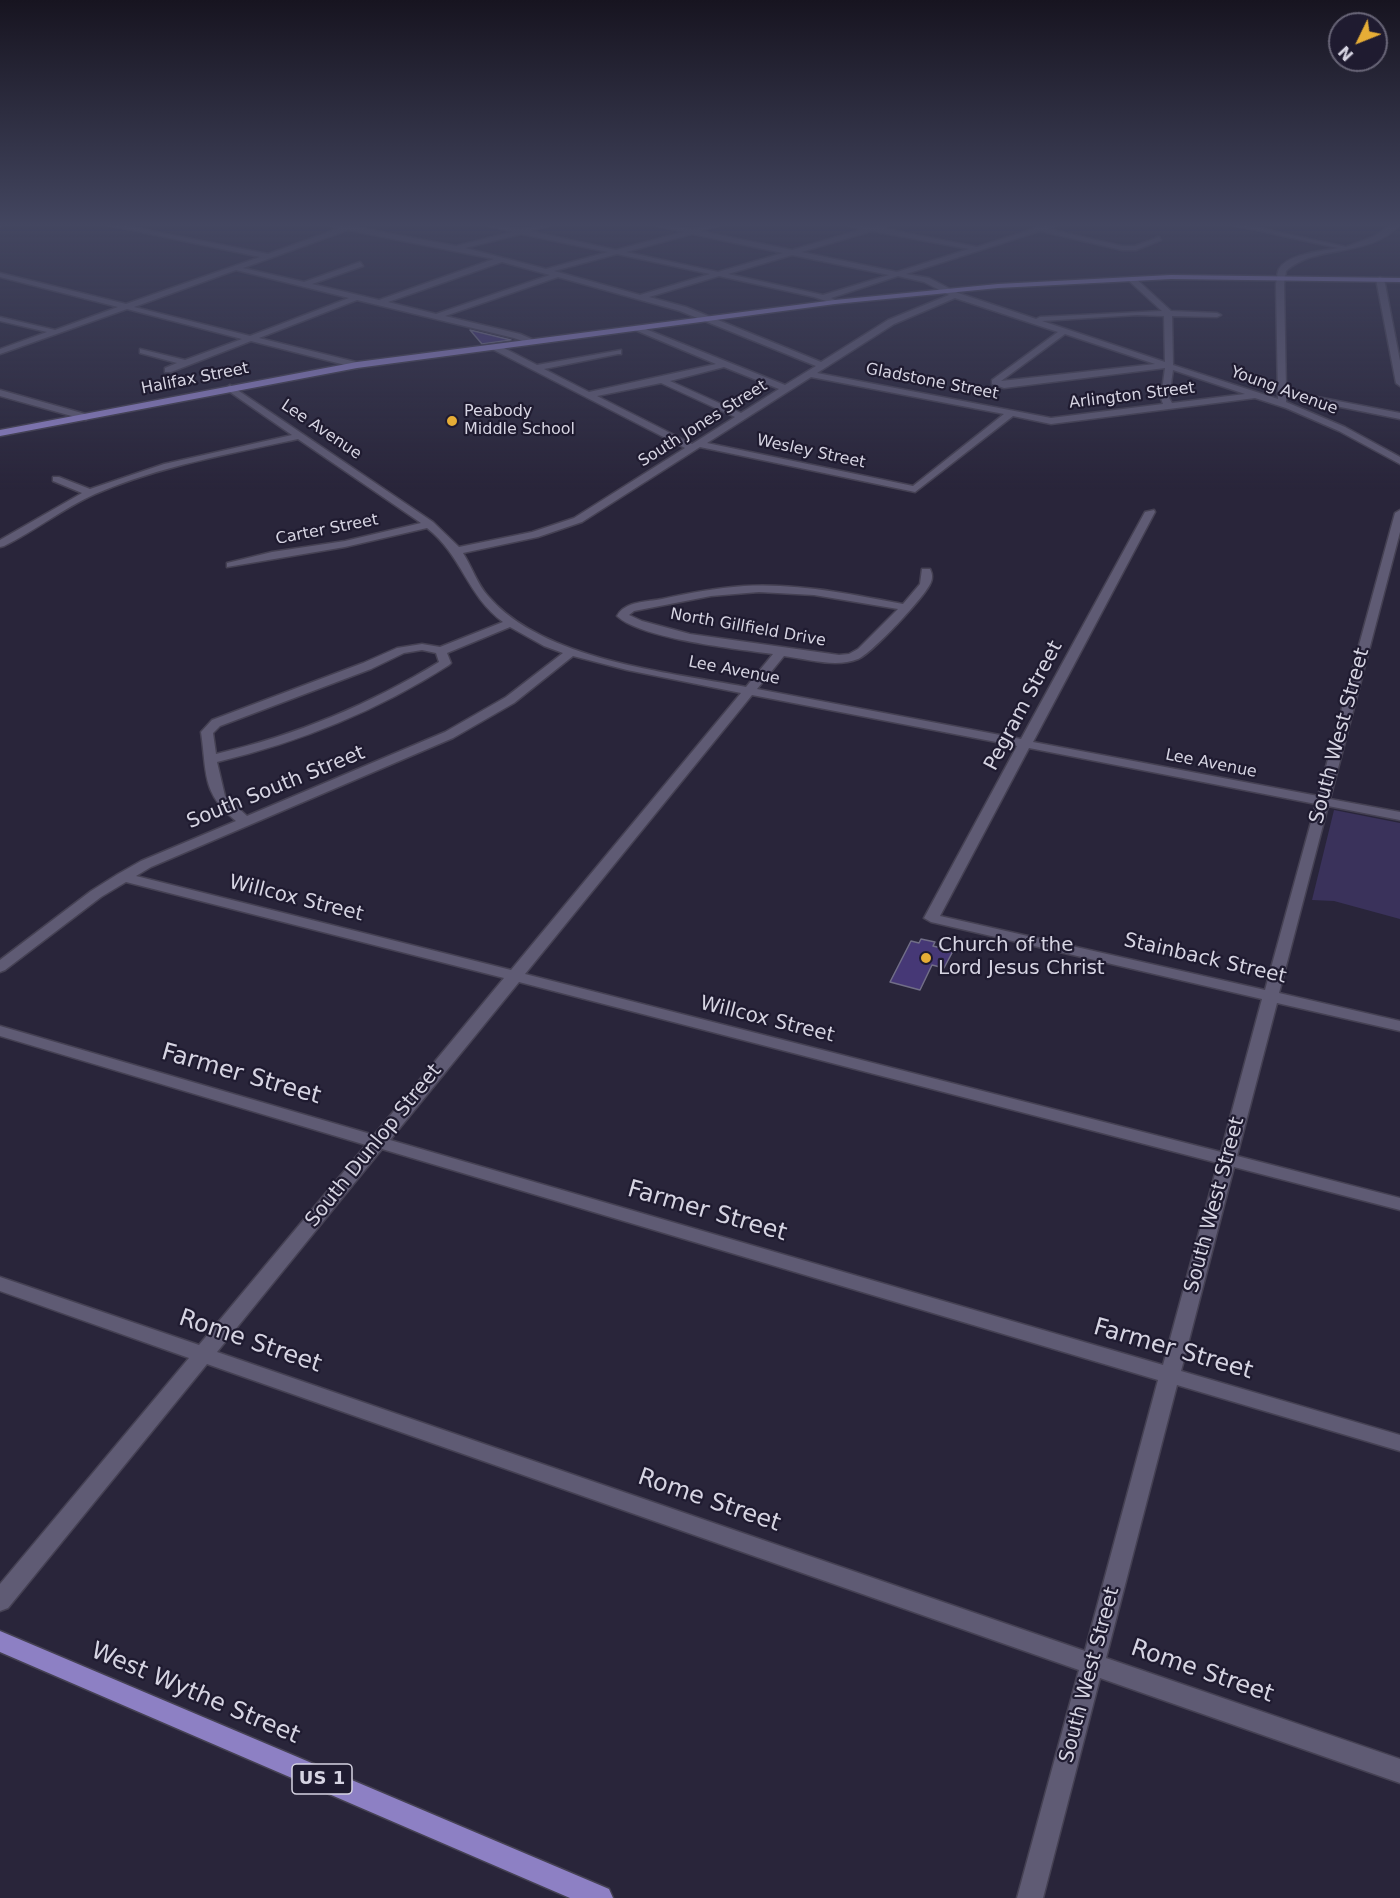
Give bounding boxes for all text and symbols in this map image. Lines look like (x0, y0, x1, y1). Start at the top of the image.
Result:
north arrow (1328, 12, 1388, 72)
text: N (1334, 42, 1357, 65)
street label: Halifax Street (140, 359, 250, 399)
street label: Gladstone Street (864, 360, 1000, 404)
street label: Young Avenue (1228, 363, 1340, 419)
street label: South Jones Street (635, 377, 771, 471)
street label: Arlington Street (1068, 379, 1196, 413)
street label: Lee Avenue (277, 396, 365, 464)
place label: Peabody Middle School (464, 402, 575, 440)
marker: Peabody Middle School (445, 414, 459, 428)
street label: Wesley Street (755, 431, 867, 473)
street label: Carter Street (274, 511, 380, 549)
street label: North Gillfield Drive (669, 605, 827, 651)
street label: Pegram Street (980, 637, 1068, 775)
street label: South West Street (1305, 646, 1375, 826)
street label: Lee Avenue (687, 653, 781, 689)
street label: South South Street (184, 741, 368, 835)
street label: Lee Avenue (1164, 746, 1258, 782)
street label: Willcox Street (226, 871, 366, 927)
street label: Stainback Street (1122, 929, 1288, 989)
place label: Church of the Lord Jesus Christ (938, 934, 1105, 981)
marker: Church of the Lord Jesus Christ (919, 951, 933, 965)
street label: Willcox Street (697, 992, 837, 1048)
street label: Farmer Street (158, 1039, 324, 1111)
street label: South Dunlop Street (301, 1060, 447, 1232)
street label: South West Street (1180, 1115, 1250, 1295)
street label: Farmer Street (624, 1176, 790, 1248)
street label: Rome Street (175, 1304, 325, 1380)
street label: Farmer Street (1090, 1314, 1256, 1386)
street label: Rome Street (634, 1463, 784, 1539)
street label: South West Street (1055, 1585, 1125, 1765)
street label: Rome Street (1127, 1634, 1277, 1710)
street label: West Wythe Street (86, 1637, 304, 1751)
road number: US 1 (292, 1764, 352, 1794)

